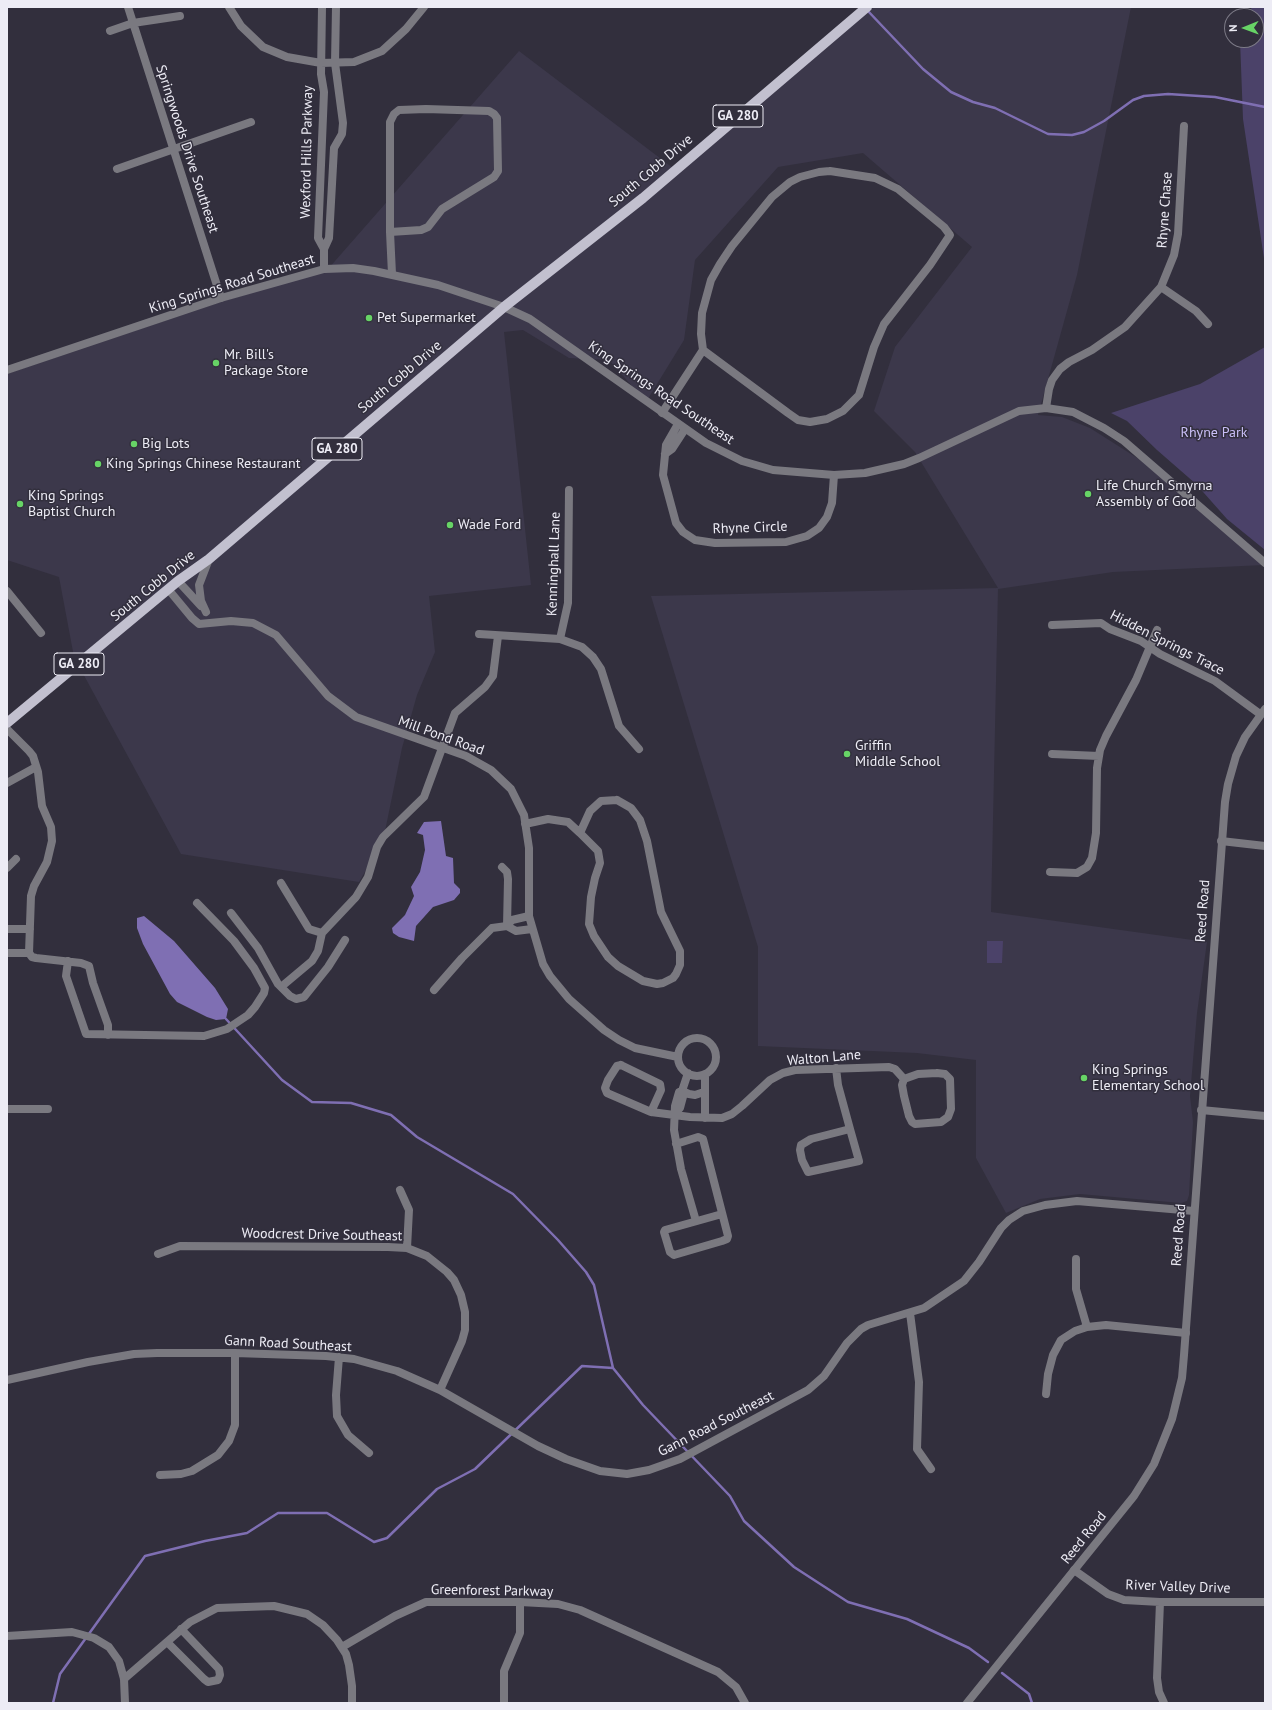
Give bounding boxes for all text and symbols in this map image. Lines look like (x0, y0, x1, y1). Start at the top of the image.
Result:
north arrow (1224, 8, 1264, 48)
text: N (1226, 24, 1240, 32)
street label: Springwoods Drive Southeast (152, 63, 222, 235)
street label: Wexford Hills Parkway (297, 85, 317, 219)
road number: GA 280 (713, 105, 763, 127)
street label: South Cobb Drive (606, 131, 696, 211)
street label: Rhyne Chase (1154, 171, 1176, 249)
street label: King Springs Road Southeast (147, 251, 317, 317)
place label: Pet Supermarket (377, 310, 476, 326)
marker: Pet Supermarket (364, 313, 374, 323)
street label: South Cobb Drive (355, 337, 445, 417)
street label: King Springs Road Southeast (585, 338, 737, 448)
place label: Mr. Bill's Package Store (224, 347, 308, 380)
marker: Mr. Bill's Package Store (211, 358, 221, 368)
park label: Rhyne Park (1181, 425, 1247, 441)
place label: Big Lots (142, 436, 190, 452)
road number: GA 280 (312, 438, 362, 460)
marker: Big Lots (129, 439, 139, 449)
place label: King Springs Chinese Restaurant (106, 456, 300, 472)
marker: King Springs Chinese Restaurant (93, 459, 103, 469)
place label: Life Church Smyrna Assembly of God (1096, 478, 1213, 510)
place label: King Springs Baptist Church (28, 488, 115, 520)
marker: Life Church Smyrna Assembly of God (1083, 489, 1093, 499)
marker: King Springs Baptist Church (15, 499, 25, 509)
street label: Kenninghall Lane (544, 512, 564, 616)
place label: Wade Ford (458, 517, 521, 533)
street label: Rhyne Circle (712, 518, 788, 538)
marker: Wade Ford (445, 520, 455, 530)
street label: South Cobb Drive (107, 547, 199, 625)
street label: Hidden Springs Trace (1107, 607, 1227, 679)
road number: GA 280 (54, 653, 104, 675)
street label: Mill Pond Road (396, 713, 486, 759)
place label: Griffin Middle School (855, 738, 940, 770)
marker: Griffin Middle School (842, 749, 852, 759)
street label: Reed Road (1192, 879, 1214, 943)
street label: Walton Lane (786, 1046, 862, 1070)
place label: King Springs Elementary School (1092, 1062, 1204, 1094)
marker: King Springs Elementary School (1079, 1073, 1089, 1083)
street label: Reed Road (1168, 1203, 1190, 1267)
street label: Woodcrest Drive Southeast (241, 1225, 403, 1245)
street label: Gann Road Southeast (224, 1332, 352, 1356)
street label: Gann Road Southeast (655, 1388, 777, 1460)
street label: Reed Road (1058, 1508, 1110, 1568)
street label: River Valley Drive (1125, 1577, 1231, 1597)
street label: Greenforest Parkway (431, 1582, 553, 1600)

